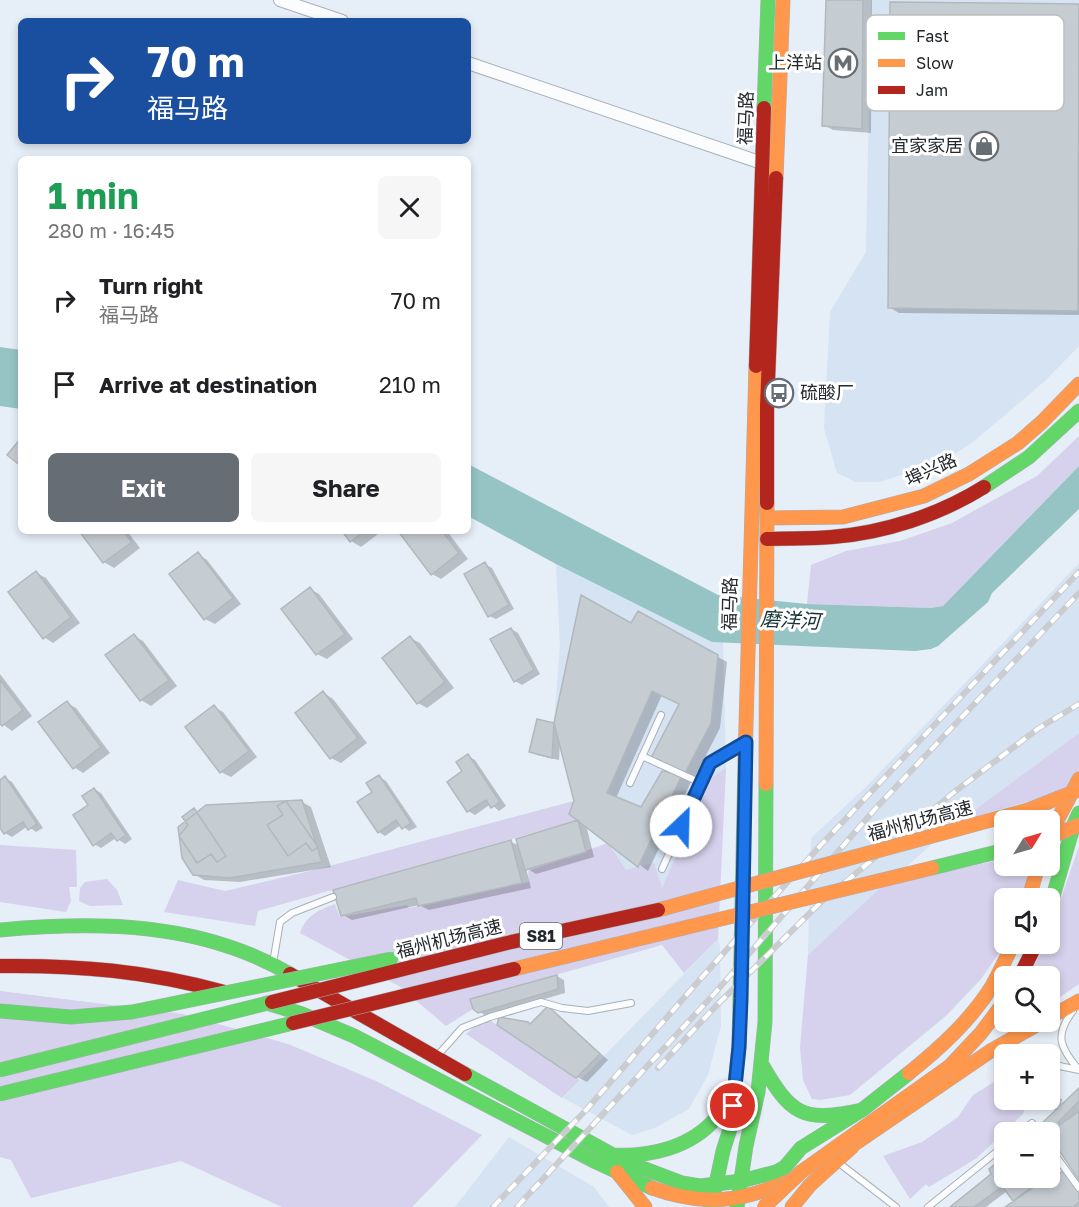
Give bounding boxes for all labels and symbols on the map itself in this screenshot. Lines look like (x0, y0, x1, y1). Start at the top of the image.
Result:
legend (866, 15, 1064, 111)
text: Fast (916, 26, 949, 46)
metro station icon: 上洋站 (827, 47, 859, 79)
place label: 上洋站 (768, 51, 822, 73)
text: Slow (916, 53, 954, 73)
text: Jam (916, 80, 948, 100)
street label: 福马路 (733, 91, 757, 145)
shop icon: 宜家家居 (968, 130, 1000, 162)
place label: 宜家家居 (891, 134, 963, 156)
bus stop icon: 硫酸厂 (763, 377, 795, 409)
place label: 硫酸厂 (800, 381, 854, 403)
street label: 埠兴路 (901, 448, 960, 490)
street label: 福马路 (718, 577, 740, 631)
water label: 磨洋河 (759, 605, 825, 633)
position arrow (649, 794, 713, 858)
street label: 福州机场高速 (865, 795, 975, 845)
north arrow (994, 810, 1060, 876)
street label: 福州机场高速 (394, 914, 504, 962)
road number: S81 (520, 923, 562, 949)
pin (707, 1080, 758, 1131)

